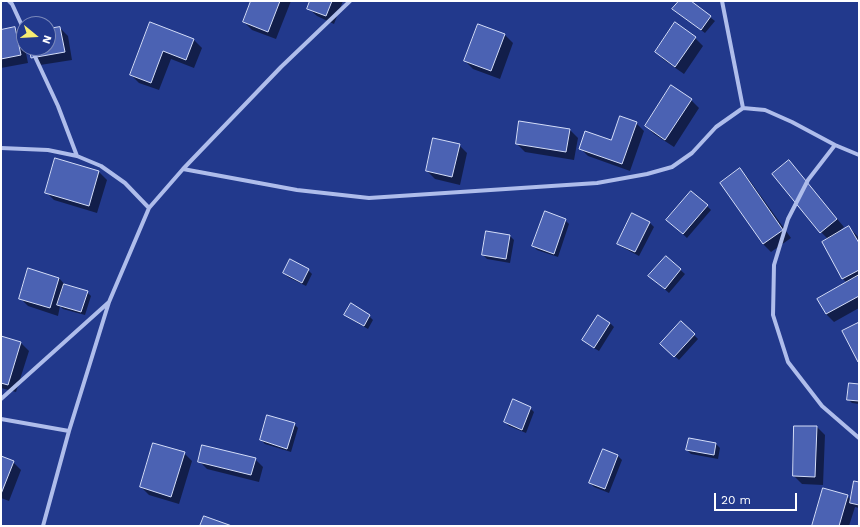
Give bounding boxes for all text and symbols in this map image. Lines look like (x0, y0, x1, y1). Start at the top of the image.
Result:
north arrow (16, 16, 56, 56)
text: N (39, 34, 54, 45)
scale bar (716, 485, 799, 511)
text: 20 m (721, 493, 751, 507)

